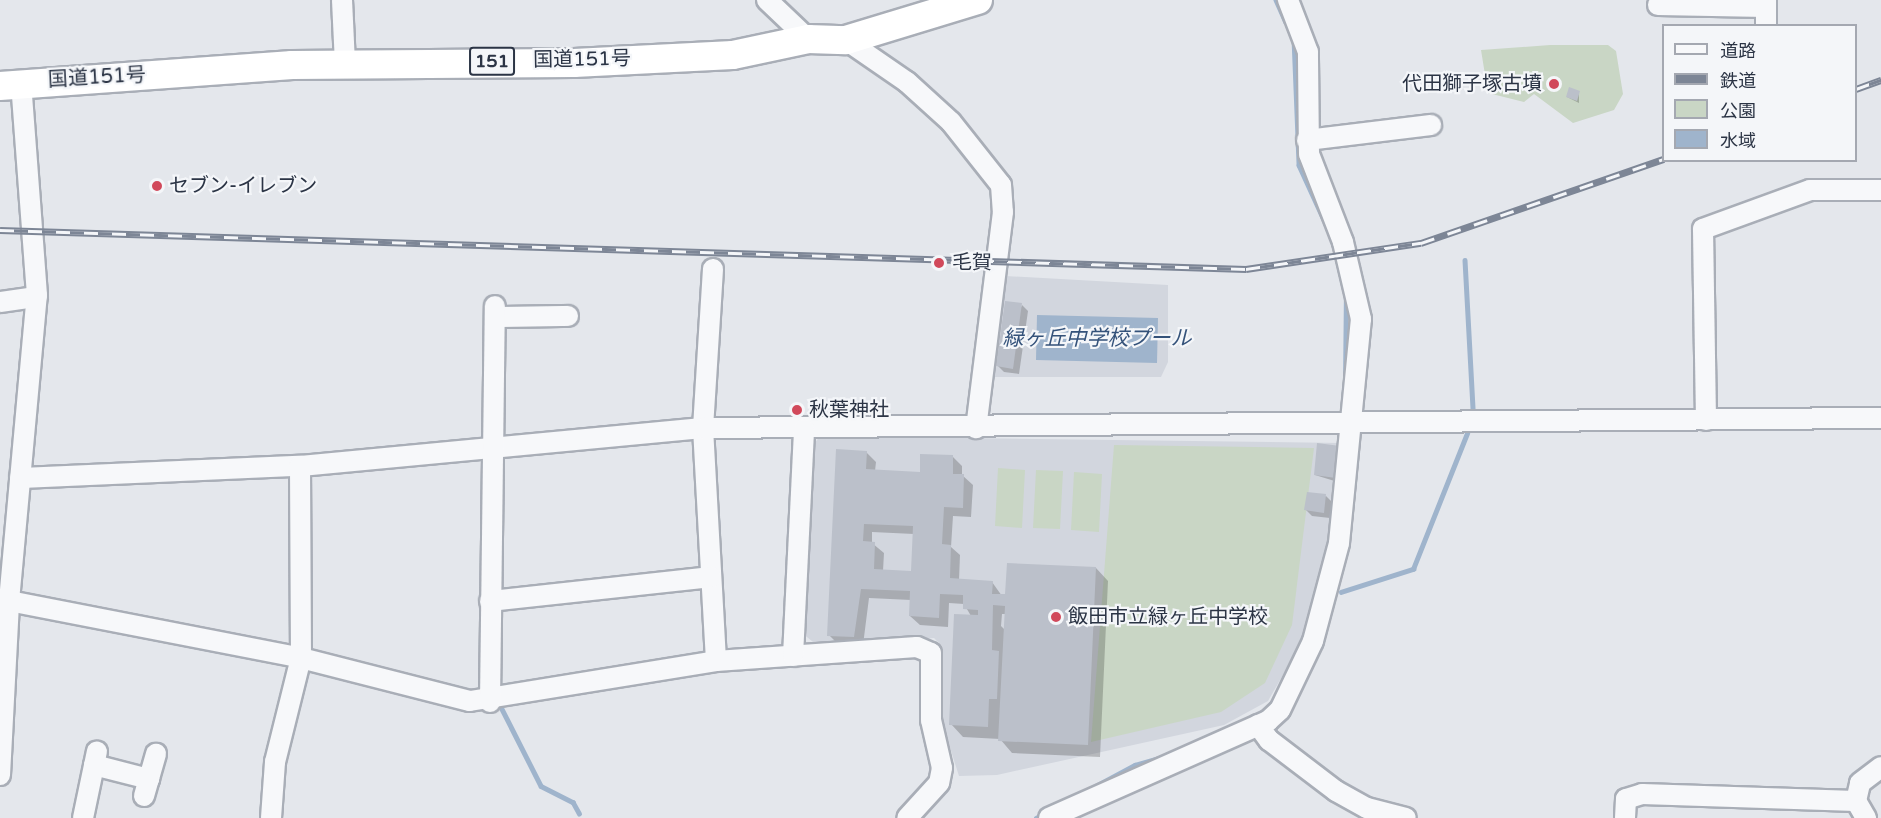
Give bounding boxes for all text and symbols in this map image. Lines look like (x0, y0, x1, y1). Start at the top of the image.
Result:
legend (1662, 24, 1857, 162)
text: 道路 (1720, 40, 1756, 62)
road number: 151 (468, 46, 516, 76)
street label: 国道151号 (533, 47, 631, 73)
street label: 国道151号 (48, 63, 146, 93)
text: 鉄道 (1720, 70, 1756, 92)
place label: 代田獅子塚古墳 (1402, 72, 1542, 96)
marker: 代田獅子塚古墳 (1547, 77, 1561, 91)
text: 公園 (1720, 100, 1756, 122)
text: 水域 (1720, 130, 1756, 152)
place label: セブン-イレブン (169, 174, 317, 198)
marker: セブン-イレブン (150, 179, 164, 193)
place label: 毛賀 (952, 251, 992, 275)
marker: 毛賀 (930, 254, 948, 272)
water label: 緑ヶ丘中学校プール (1003, 326, 1191, 352)
place label: 秋葉神社 (809, 398, 889, 422)
marker: 秋葉神社 (790, 403, 804, 417)
place label: 飯田市立緑ヶ丘中学校 (1068, 605, 1268, 629)
marker: 飯田市立緑ヶ丘中学校 (1049, 610, 1063, 624)

